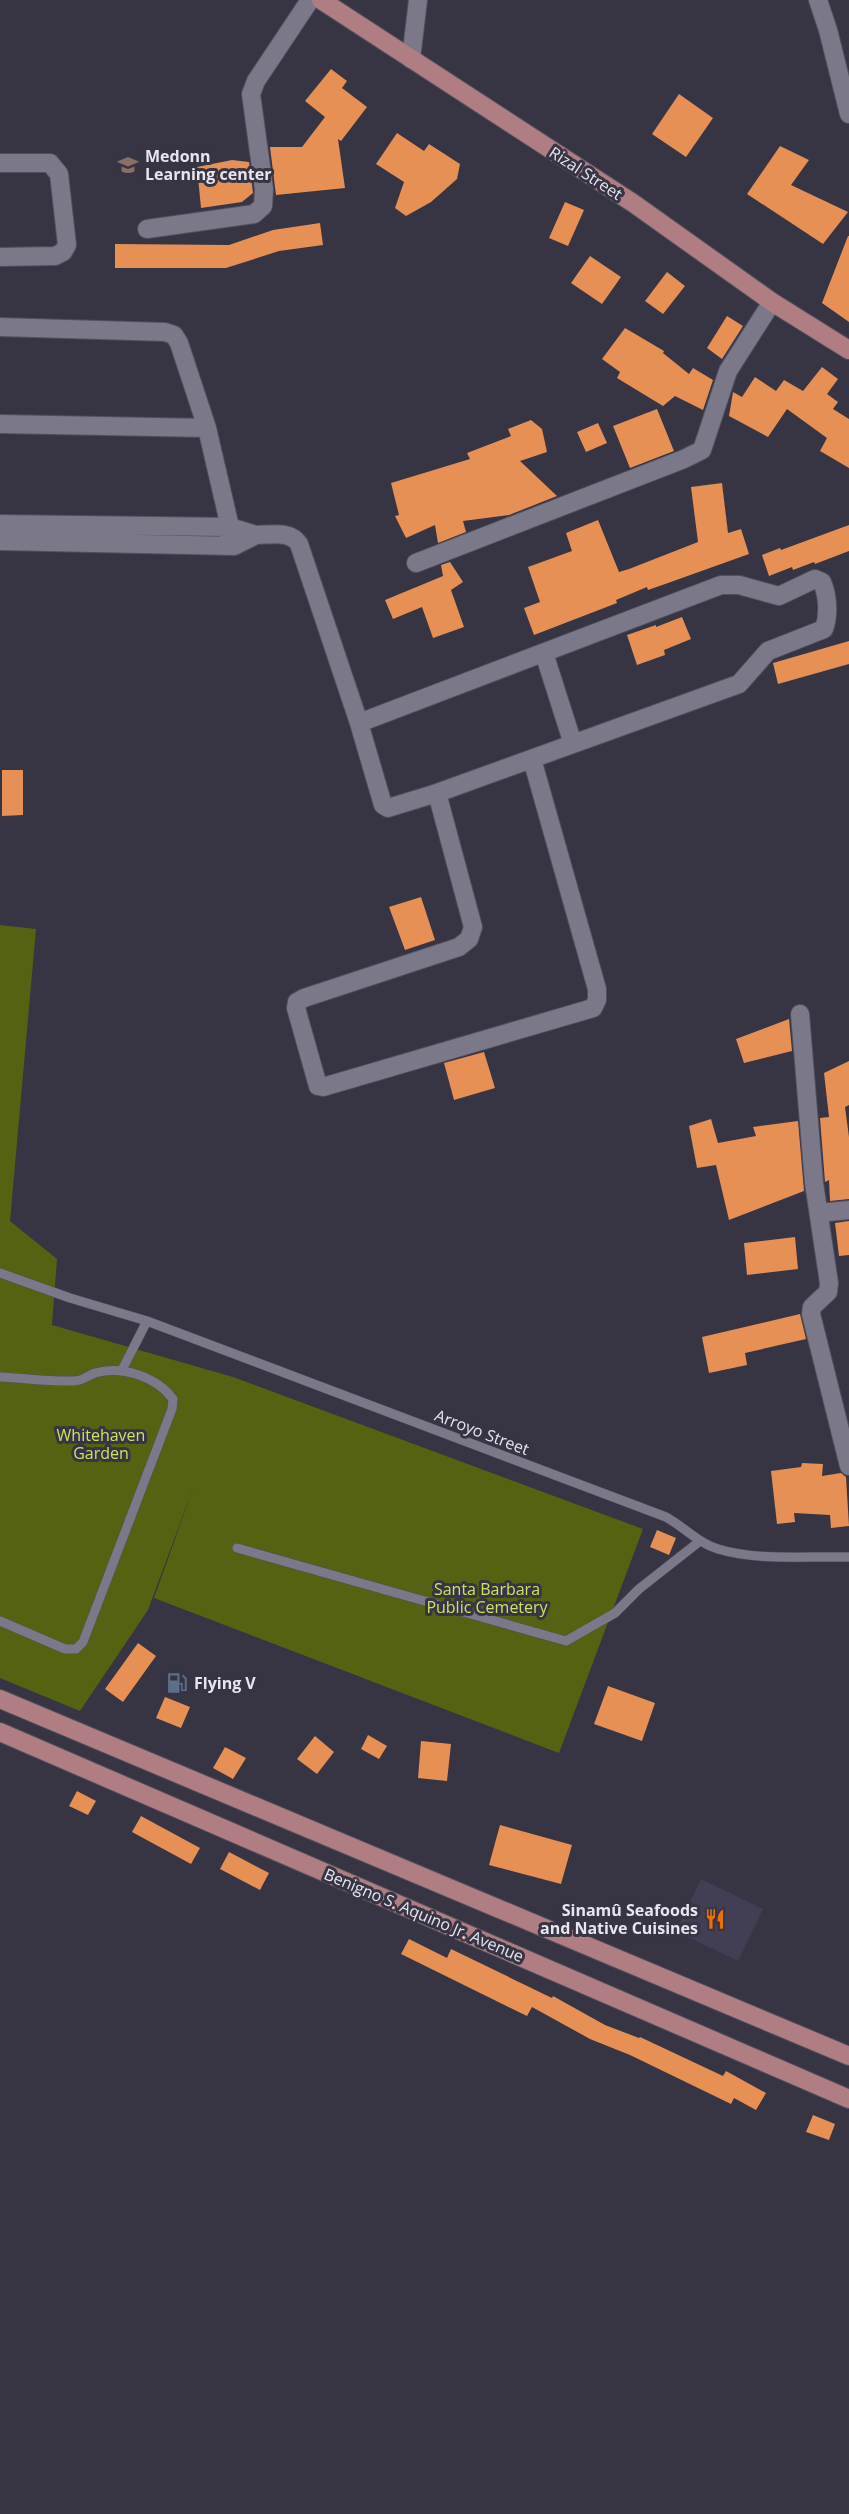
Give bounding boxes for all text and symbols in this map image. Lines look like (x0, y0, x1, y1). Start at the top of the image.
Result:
street label: Rizal Street (545, 141, 627, 205)
place label: Medonn Learning center (145, 145, 271, 185)
school or university icon: Medonn Learning center (116, 153, 140, 177)
street label: Arroyo Street (432, 1404, 533, 1460)
park label: Whitehaven Garden (57, 1424, 145, 1464)
park label: Santa Barbara Public Cemetery (426, 1578, 549, 1618)
fuel station icon: Flying V (165, 1671, 189, 1695)
place label: Flying V (194, 1672, 256, 1694)
street label: Benigno S. Aquino Jr. Avenue (321, 1863, 527, 1967)
place label: Sinamû Seafoods and Native Cuisines (540, 1899, 698, 1939)
restaurant icon: Sinamû Seafoods and Native Cuisines (703, 1907, 727, 1931)

